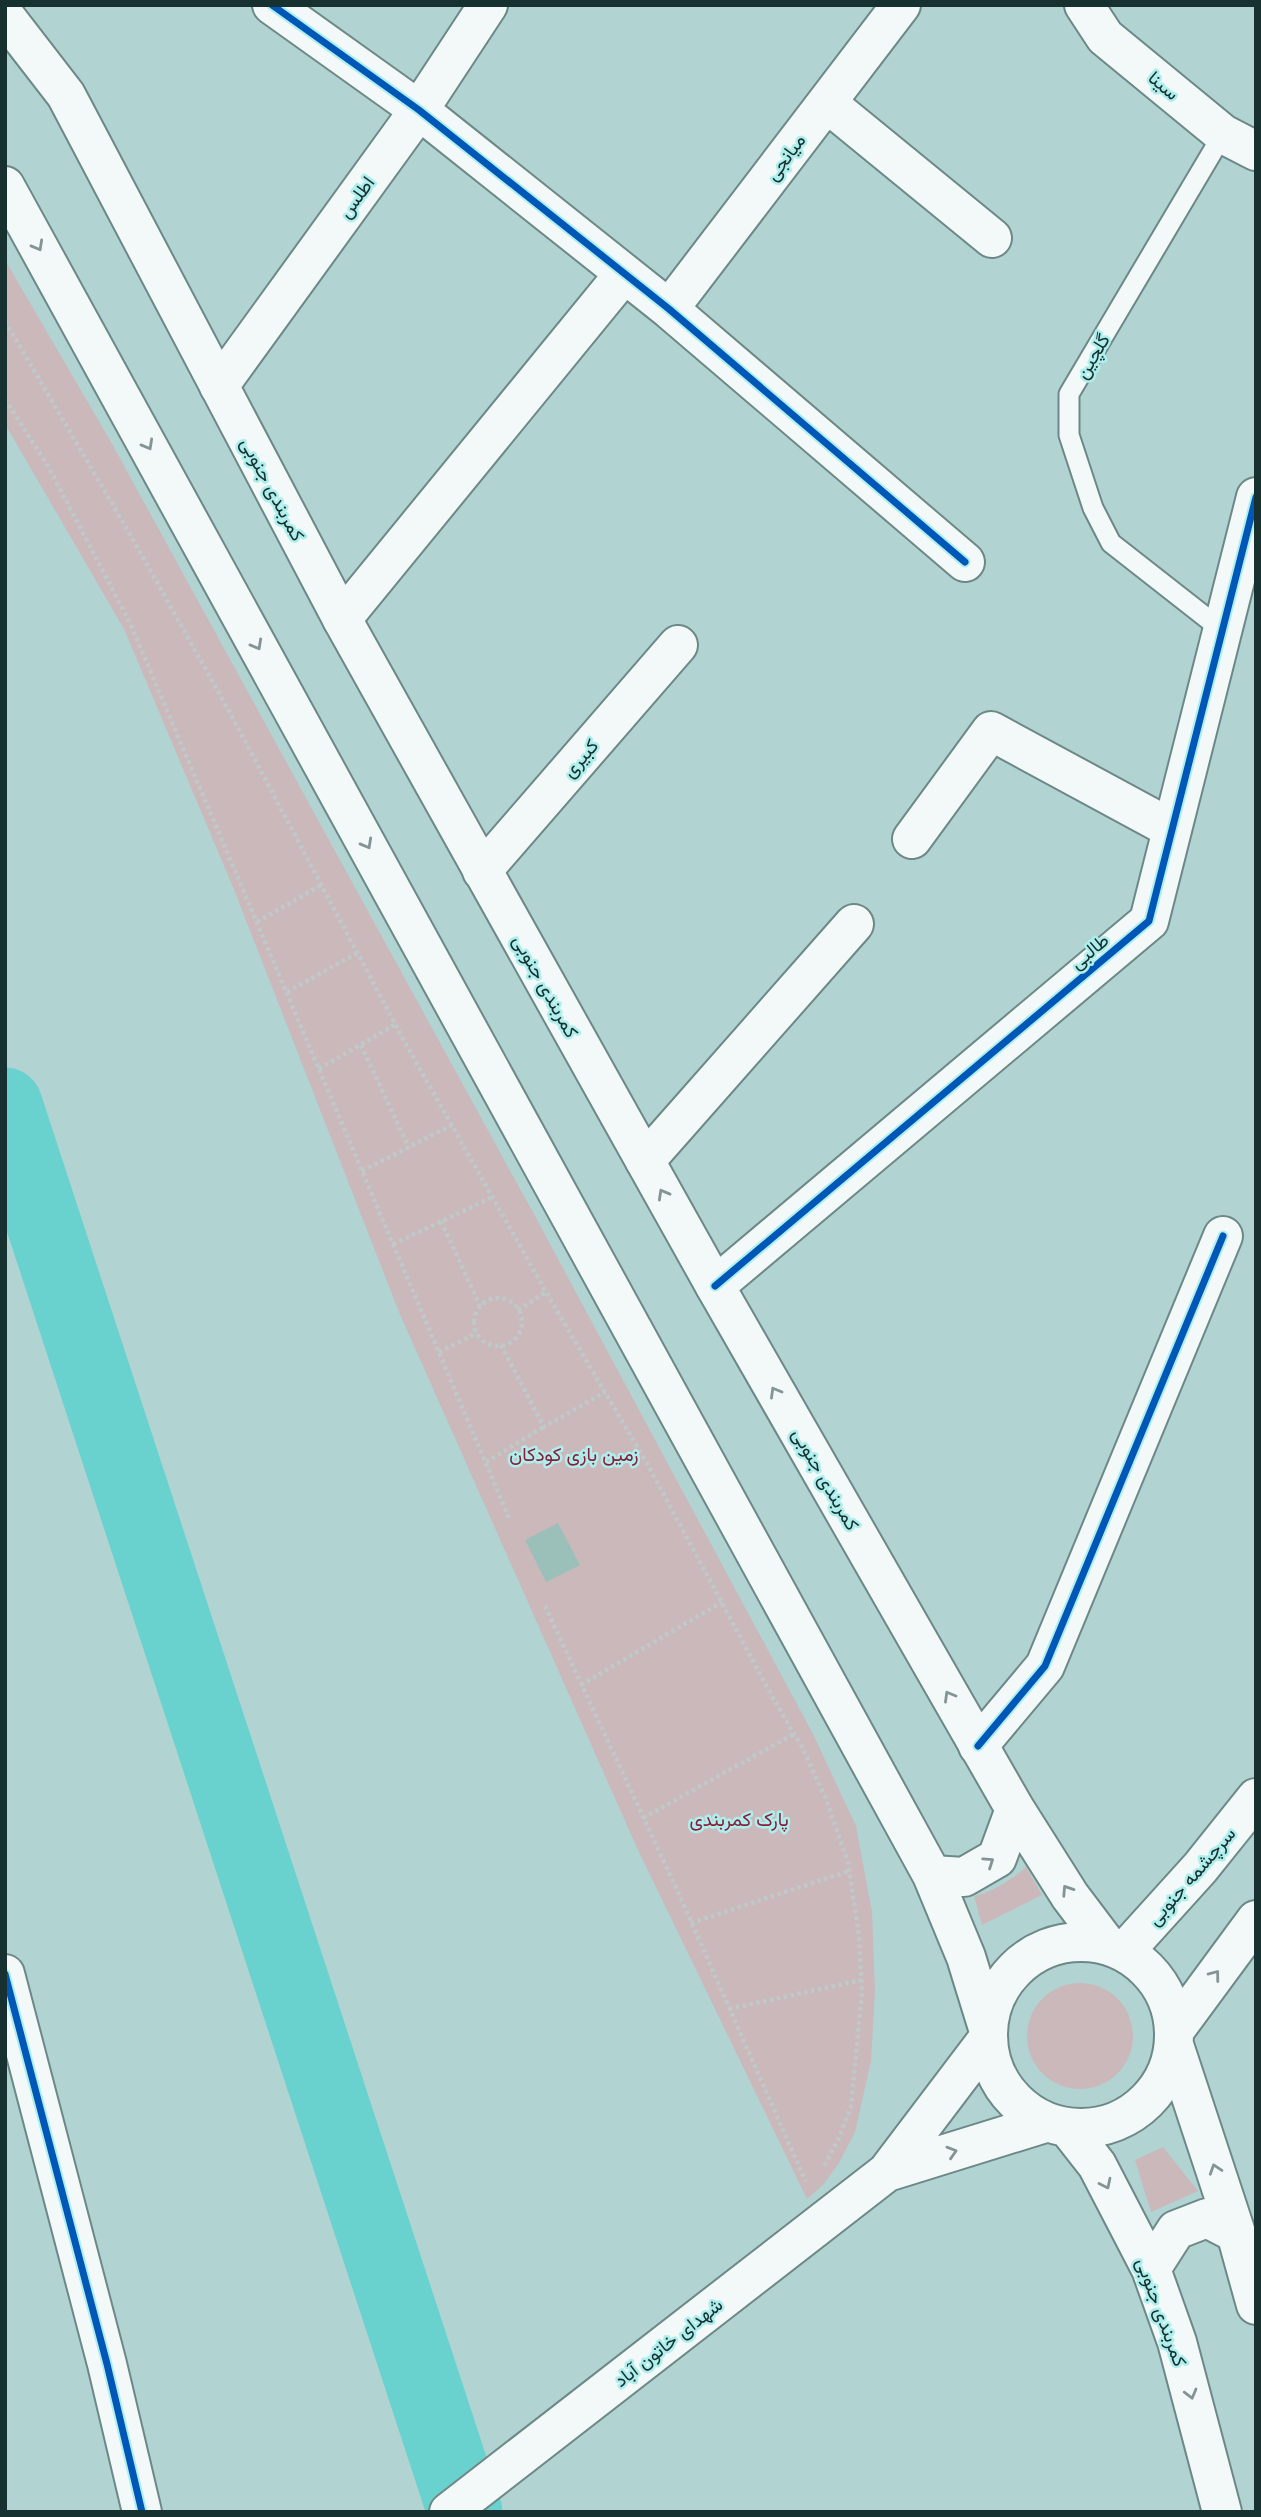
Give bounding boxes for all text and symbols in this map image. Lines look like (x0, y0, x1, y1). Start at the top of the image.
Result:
street label: سینا (1144, 65, 1184, 105)
street label: میانجی (760, 129, 810, 185)
street label: اطلس (333, 171, 379, 223)
one-way arrow (30, 239, 43, 251)
street label: گلچین (1069, 329, 1117, 384)
street label: کمربندی جنوبی (236, 433, 310, 545)
one-way arrow (140, 438, 153, 451)
one-way arrow (249, 637, 262, 650)
street label: کبیری (557, 734, 603, 782)
one-way arrow (359, 837, 372, 849)
street label: طالبی (1065, 928, 1113, 974)
street label: کمربندی جنوبی (508, 930, 584, 1042)
one-way arrow (658, 1189, 671, 1201)
one-way arrow (770, 1386, 783, 1399)
street label: کمربندی جنوبی (787, 1424, 865, 1534)
park label: زمین بازی کودکان (509, 1442, 639, 1466)
one-way arrow (944, 1690, 957, 1703)
park label: پارک کمربندی (689, 1807, 789, 1833)
street label: سرچشمه جنوبی (1142, 1822, 1242, 1932)
one-way arrow (981, 1858, 993, 1870)
one-way arrow (1062, 1885, 1075, 1898)
one-way arrow (1207, 1971, 1220, 1983)
one-way arrow (946, 2146, 958, 2160)
one-way arrow (1209, 2163, 1224, 2175)
one-way arrow (1098, 2177, 1112, 2189)
street label: کمربندی جنوبی (1131, 2254, 1193, 2370)
street label: شهدای خاتون آباد (609, 2292, 727, 2392)
one-way arrow (1183, 2388, 1197, 2400)

